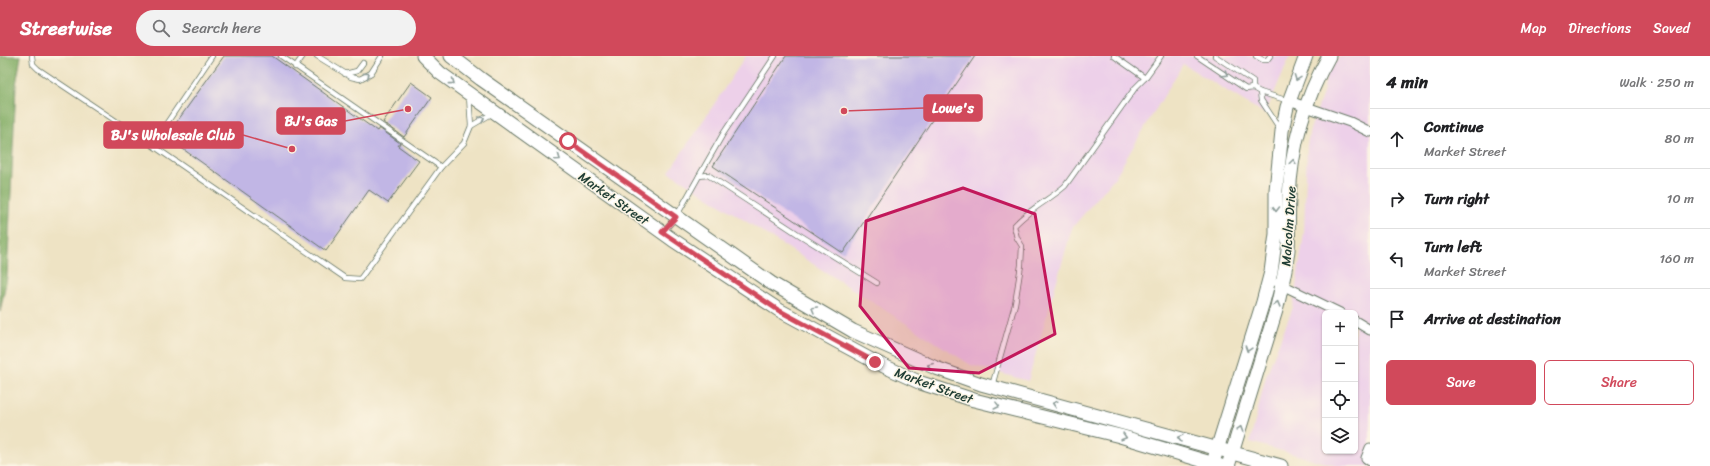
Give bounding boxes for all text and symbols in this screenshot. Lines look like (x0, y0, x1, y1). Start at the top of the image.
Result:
search box (136, 10, 416, 46)
text: Streetwise (20, 12, 112, 45)
text: Search here (182, 15, 261, 41)
text: Map (1520, 16, 1546, 41)
text: Directions (1568, 16, 1631, 41)
text: Saved (1653, 16, 1690, 41)
icon: search (150, 17, 172, 39)
text: 4 min (1386, 67, 1428, 97)
one-way arrow (1220, 70, 1227, 77)
text: Walk · 250 m (1620, 71, 1694, 94)
one-way arrow (362, 72, 369, 79)
one-way arrow (1293, 75, 1301, 82)
one-way arrow (448, 77, 455, 85)
callout: Lowe's (924, 95, 982, 121)
text: Lowe's (932, 96, 975, 121)
callout: BJ's Gas (277, 108, 345, 134)
text: BJ's Gas (285, 109, 338, 134)
text: Continue (1424, 114, 1484, 140)
one-way arrow (478, 117, 485, 124)
callout: BJ's Wholesale Club (104, 122, 243, 148)
text: BJ's Wholesale Club (111, 123, 235, 148)
text: 80 m (1665, 127, 1694, 150)
icon: ahead (1386, 128, 1408, 150)
route start (559, 132, 577, 150)
text: Market Street (1424, 140, 1506, 163)
one-way arrow (553, 153, 560, 160)
one-way arrow (1288, 159, 1297, 165)
street label: Market Street (574, 165, 655, 232)
street label: Malcolm Drive (1274, 185, 1303, 267)
text: Turn right (1424, 186, 1489, 212)
text: 10 m (1667, 187, 1694, 210)
icon: right (1386, 188, 1408, 210)
one-way arrow (1272, 206, 1280, 212)
text: Turn left (1424, 234, 1482, 260)
text: 160 m (1659, 247, 1694, 270)
icon: left (1386, 248, 1408, 270)
text: Market Street (1424, 260, 1506, 283)
one-way arrow (1273, 301, 1281, 308)
one-way arrow (811, 306, 818, 313)
text: Arrive at destination (1424, 306, 1561, 332)
icon: arrive (1386, 308, 1408, 330)
map controls (1322, 310, 1358, 454)
button: + (1322, 310, 1358, 346)
one-way arrow (1244, 346, 1252, 353)
button: − (1322, 346, 1358, 382)
route end (866, 353, 884, 371)
button: Save (1386, 360, 1536, 405)
button: Share (1544, 360, 1694, 405)
street label: Market Street (891, 361, 977, 411)
one-way arrow (927, 363, 935, 371)
button: locate (1322, 382, 1358, 418)
one-way arrow (1051, 400, 1058, 409)
one-way arrow (994, 401, 1001, 409)
button: layers (1322, 418, 1358, 454)
one-way arrow (1235, 426, 1244, 433)
one-way arrow (1120, 432, 1127, 441)
one-way arrow (1177, 434, 1184, 443)

